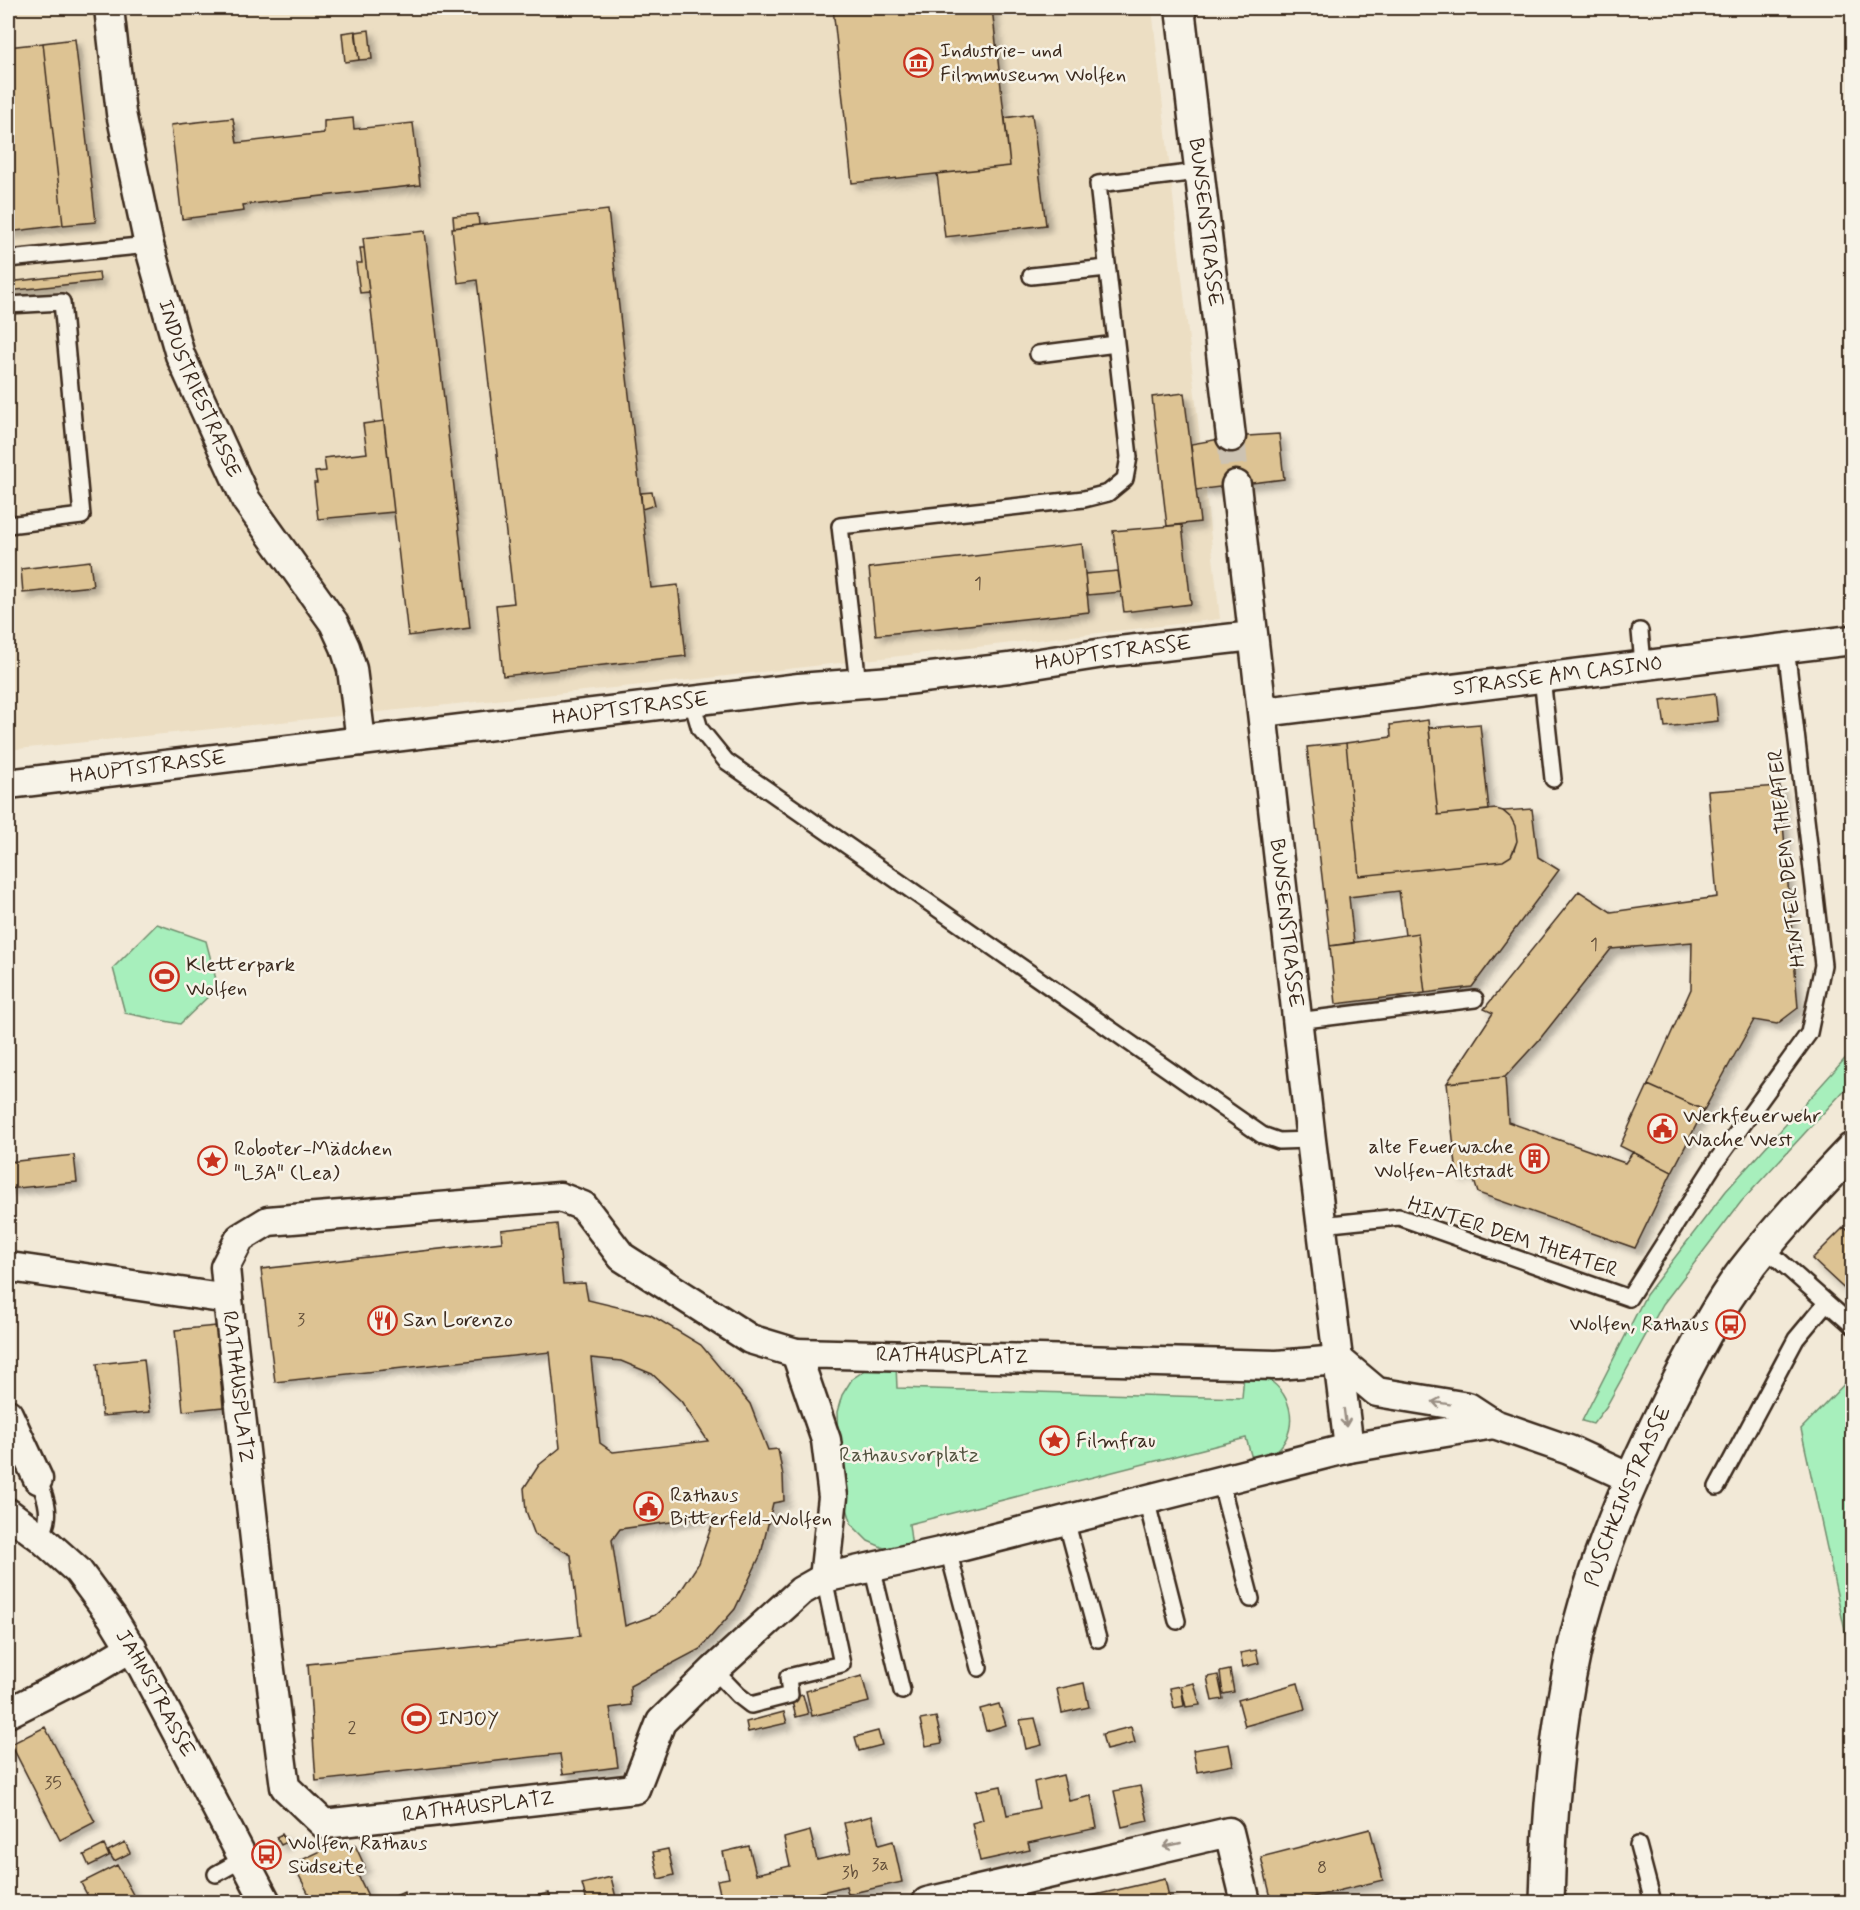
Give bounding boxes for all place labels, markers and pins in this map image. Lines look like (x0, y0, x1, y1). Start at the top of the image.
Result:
place label: Industrie- und Filmmuseum Wolfen (940, 37, 1126, 89)
museum icon: Industrie- und Filmmuseum Wolfen (903, 47, 935, 79)
place label: Kletterpark Wolfen (186, 951, 296, 1003)
sports icon: Kletterpark Wolfen (149, 961, 181, 993)
place label: Werkfeuerwehr Wache West (1683, 1102, 1822, 1154)
public building icon: Werkfeuerwehr Wache West (1646, 1112, 1678, 1144)
place label: alte Feuerwache Wolfen-Altstadt (1369, 1133, 1514, 1185)
place label: Roboter-Mädchen "L3A" (Lea) (234, 1135, 392, 1187)
building icon: alte Feuerwache Wolfen-Altstadt (1519, 1143, 1551, 1175)
place icon: Roboter-Mädchen "L3A" (Lea) (197, 1145, 229, 1177)
restaurant icon: San Lorenzo (366, 1304, 398, 1336)
place label: San Lorenzo (403, 1306, 513, 1334)
bus stop icon: Wolfen, Rathaus (1714, 1308, 1746, 1340)
place label: Wolfen, Rathaus (1569, 1310, 1709, 1338)
place icon: Filmfrau (1039, 1425, 1071, 1457)
place label: Filmfrau (1076, 1427, 1155, 1455)
place label: Rathaus Bitterfeld-Wolfen (670, 1481, 832, 1533)
public building icon: Rathaus Bitterfeld-Wolfen (633, 1491, 665, 1523)
sports icon: INJOY (401, 1703, 433, 1735)
place label: INJOY (438, 1705, 499, 1733)
place label: Wolfen, Rathaus Südseite (288, 1829, 428, 1881)
bus stop icon: Wolfen, Rathaus Südseite (251, 1839, 283, 1871)

